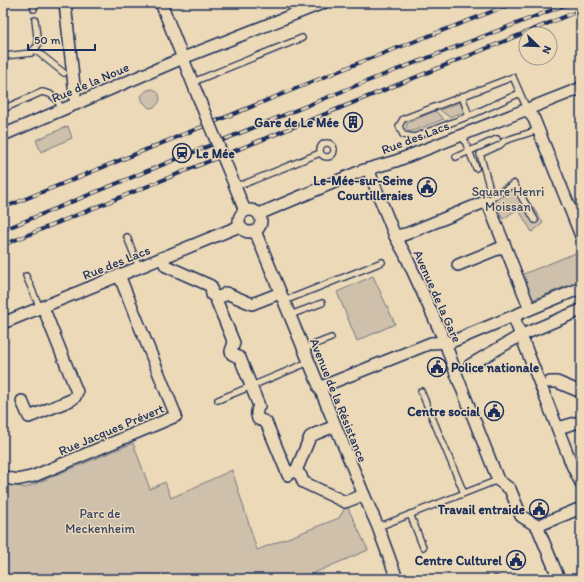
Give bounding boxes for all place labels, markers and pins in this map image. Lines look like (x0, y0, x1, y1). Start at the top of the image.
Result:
building icon: Gare de Le Mée (342, 111, 364, 133)
place label: Gare de Le Mée (254, 115, 339, 130)
station icon: Le Mée (171, 142, 193, 164)
place label: Le Mée (196, 146, 235, 161)
place label: Le-Mée-sur-Seine Courtilleraies (313, 173, 413, 203)
public building icon: Le-Mée-sur-Seine Courtilleraies (416, 176, 438, 198)
public building icon: Police nationale (426, 356, 448, 378)
place label: Police nationale (451, 360, 539, 375)
public building icon: Centre social (483, 400, 505, 422)
place label: Centre social (407, 404, 480, 419)
public building icon: Travail entraide (528, 498, 550, 520)
place label: Travail entraide (437, 502, 525, 517)
public building icon: Centre Culturel (505, 549, 527, 571)
place label: Centre Culturel (415, 553, 502, 568)

